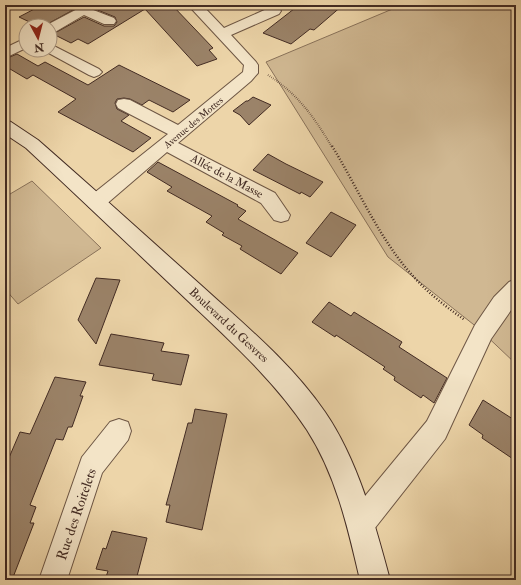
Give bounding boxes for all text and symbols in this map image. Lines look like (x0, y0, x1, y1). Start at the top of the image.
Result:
north arrow (18, 18, 58, 58)
text: N (32, 40, 46, 55)
street label: Avenue des Mottes (161, 94, 226, 152)
street label: Allée de la Masse (187, 151, 266, 202)
street label: Boulevard du Gesvres (186, 285, 272, 366)
street label: Rue des Roitelets (53, 466, 100, 562)

